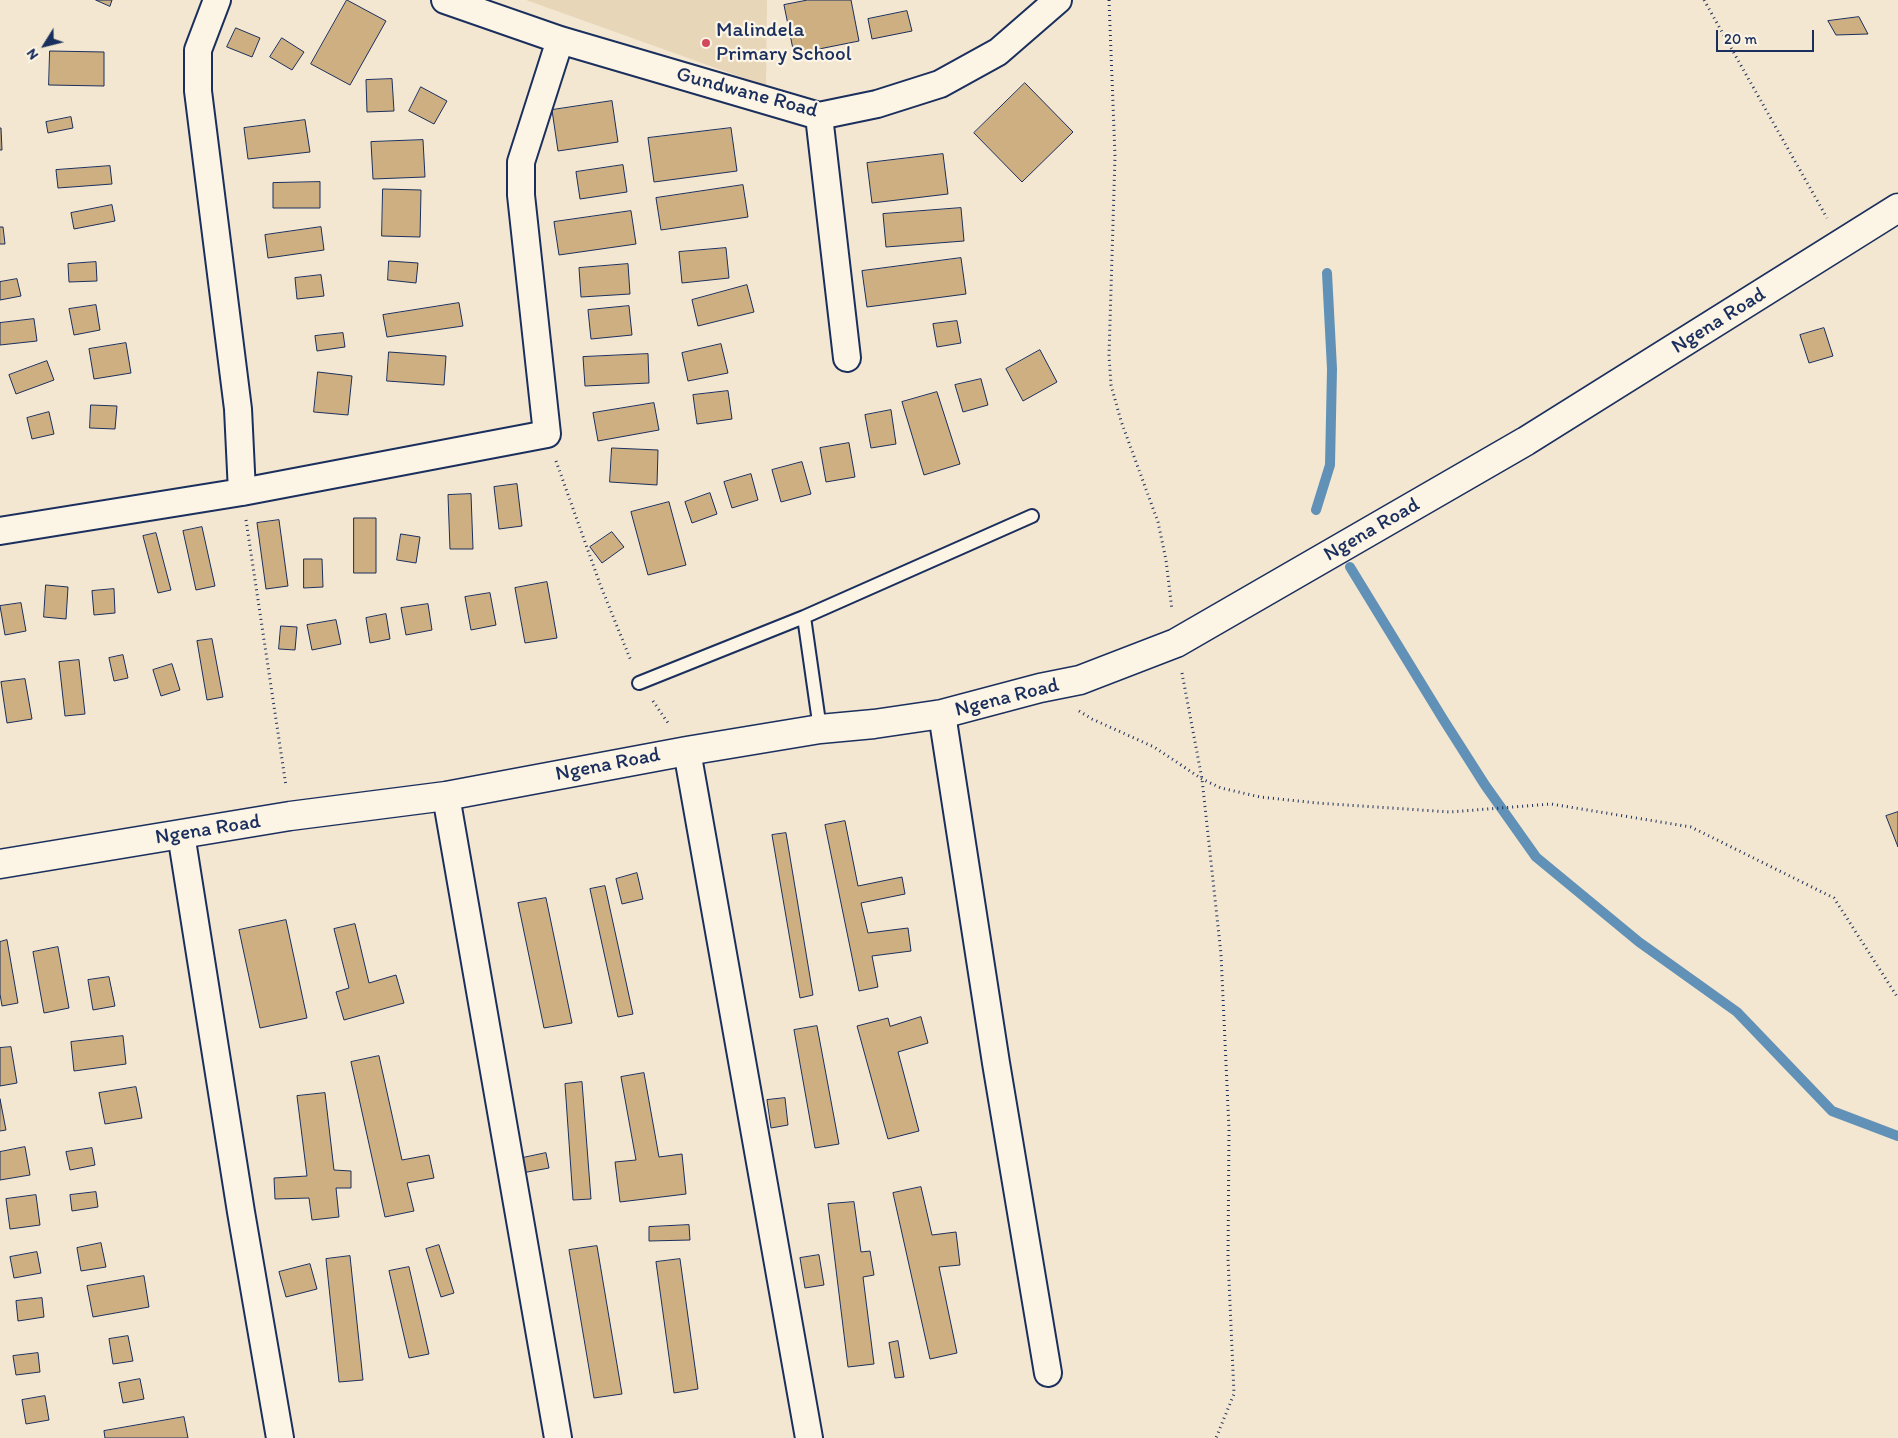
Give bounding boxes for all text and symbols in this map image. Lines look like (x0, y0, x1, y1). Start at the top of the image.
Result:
place label: Malindela Primary School (716, 18, 852, 68)
north arrow (20, 20, 70, 70)
scale bar (1718, 20, 1816, 52)
text: 20 m (1724, 30, 1757, 48)
marker: Malindela Primary School (700, 37, 712, 49)
text: N (23, 45, 42, 63)
street label: Gundwane Road (673, 62, 821, 124)
street label: Ngena Road (1667, 282, 1771, 360)
street label: Ngena Road (1320, 492, 1424, 568)
street label: Ngena Road (952, 673, 1062, 723)
street label: Ngena Road (553, 742, 663, 788)
street label: Ngena Road (153, 809, 263, 851)

